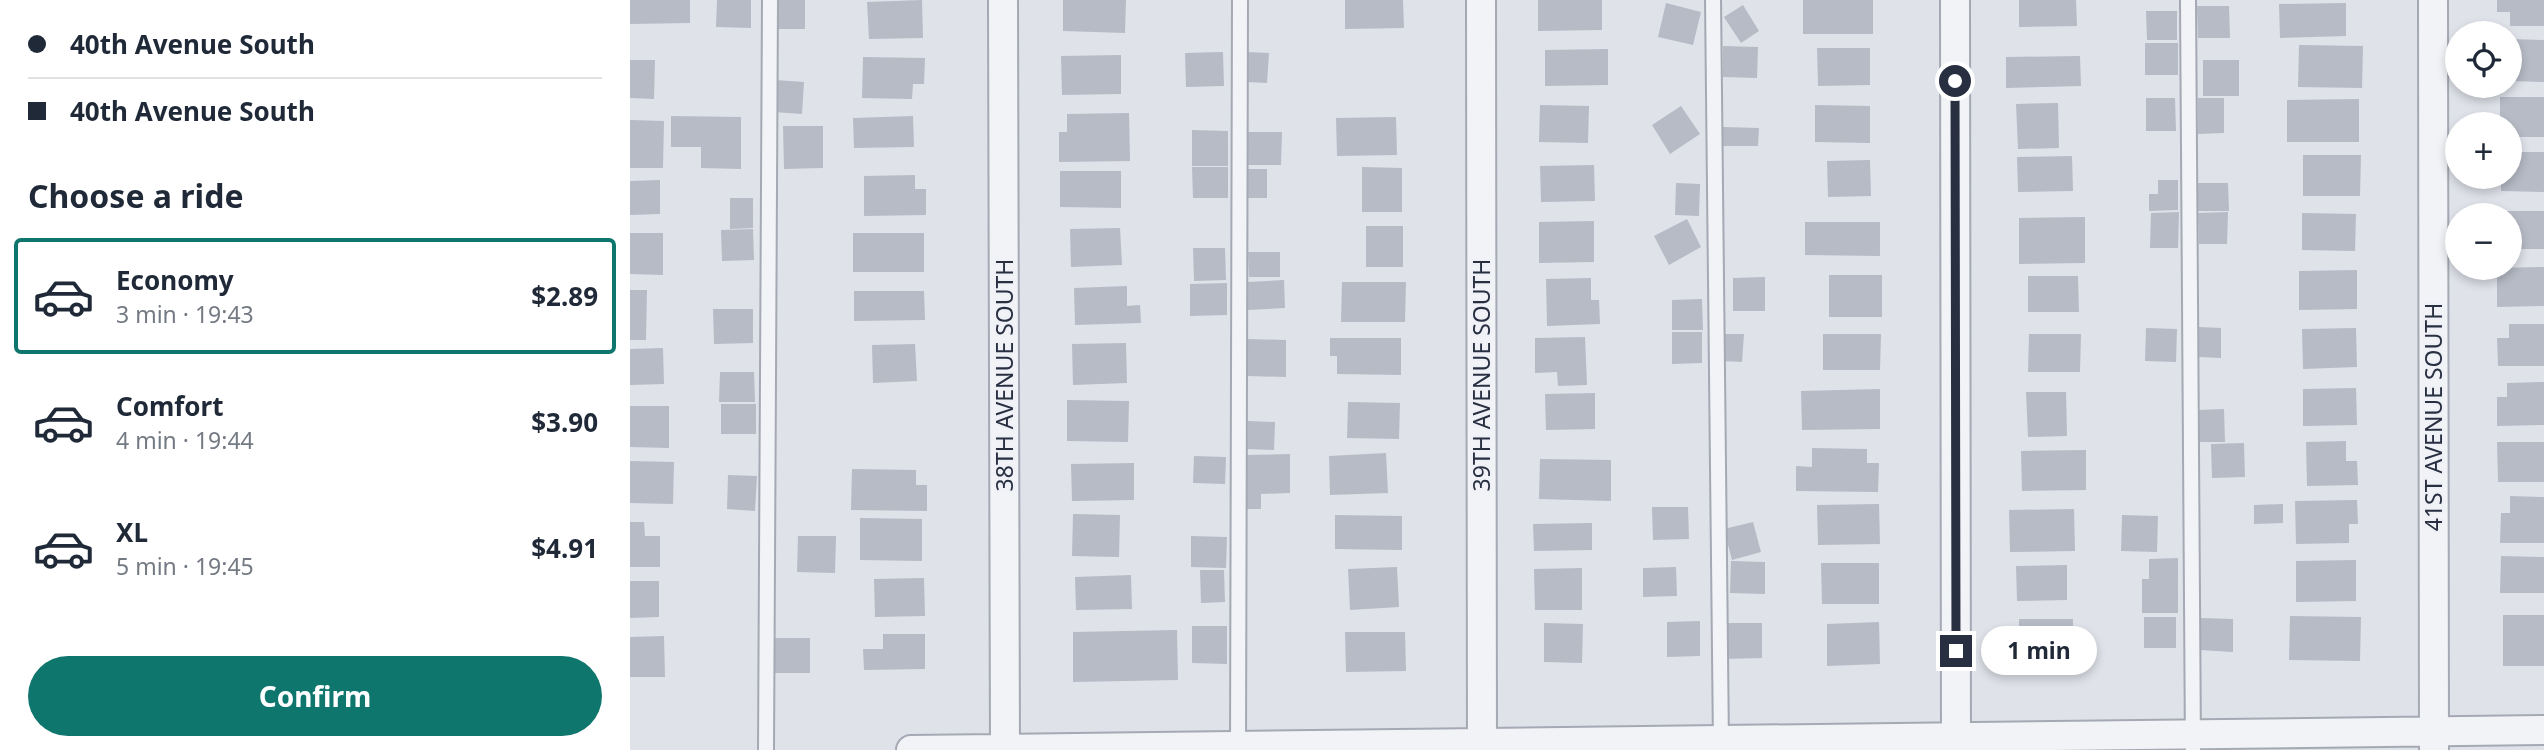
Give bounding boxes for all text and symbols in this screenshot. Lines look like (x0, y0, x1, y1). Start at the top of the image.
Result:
map controls (2445, 21, 2522, 280)
button: locate (2445, 21, 2522, 98)
text: 40th Avenue South (70, 26, 315, 62)
route start (1939, 65, 1971, 97)
text: 40th Avenue South (70, 93, 315, 129)
button: + (2445, 112, 2522, 189)
text: Choose a ride (28, 174, 244, 217)
button: − (2445, 203, 2522, 280)
street label: 38TH AVENUE SOUTH (988, 259, 1020, 491)
street label: 39TH AVENUE SOUTH (1465, 259, 1497, 491)
text: Economy (116, 262, 234, 298)
icon: car (32, 265, 95, 328)
text: $2.89 (531, 278, 598, 314)
text: 3 min · 19:43 (116, 298, 254, 330)
street label: 41ST AVENUE SOUTH (2417, 303, 2449, 531)
text: Comfort (116, 388, 224, 424)
icon: car (32, 391, 95, 454)
text: $3.90 (531, 404, 598, 440)
text: 4 min · 19:44 (116, 424, 254, 456)
text: XL (116, 514, 148, 550)
icon: car (32, 517, 95, 580)
text: $4.91 (531, 530, 598, 566)
text: 5 min · 19:45 (116, 550, 254, 582)
callout: 1 min (1980, 626, 2096, 676)
text: 1 min (2007, 634, 2071, 666)
route end (1940, 635, 1972, 667)
button: Confirm (28, 656, 602, 736)

